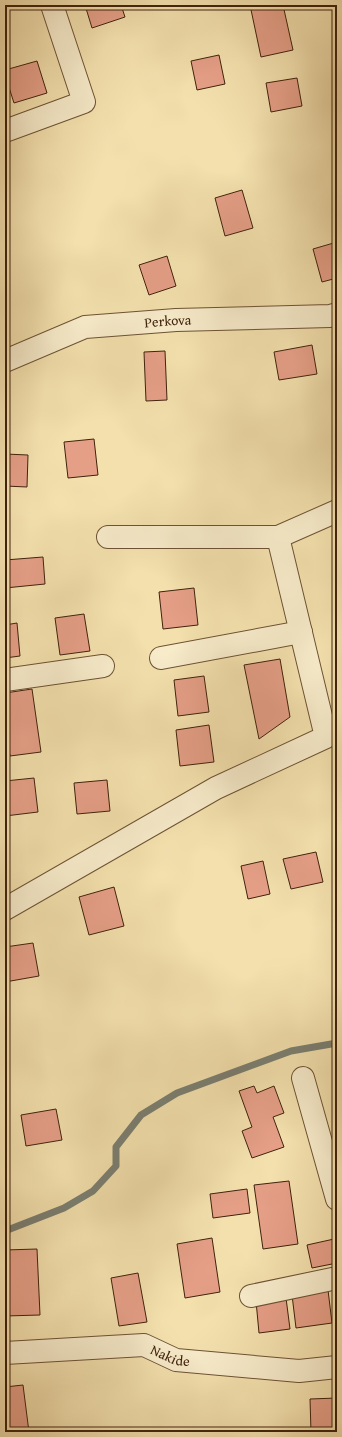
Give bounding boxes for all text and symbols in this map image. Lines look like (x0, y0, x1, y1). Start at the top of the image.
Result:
street label: Perkova (144, 310, 192, 332)
street label: Nakide (147, 1339, 191, 1371)

